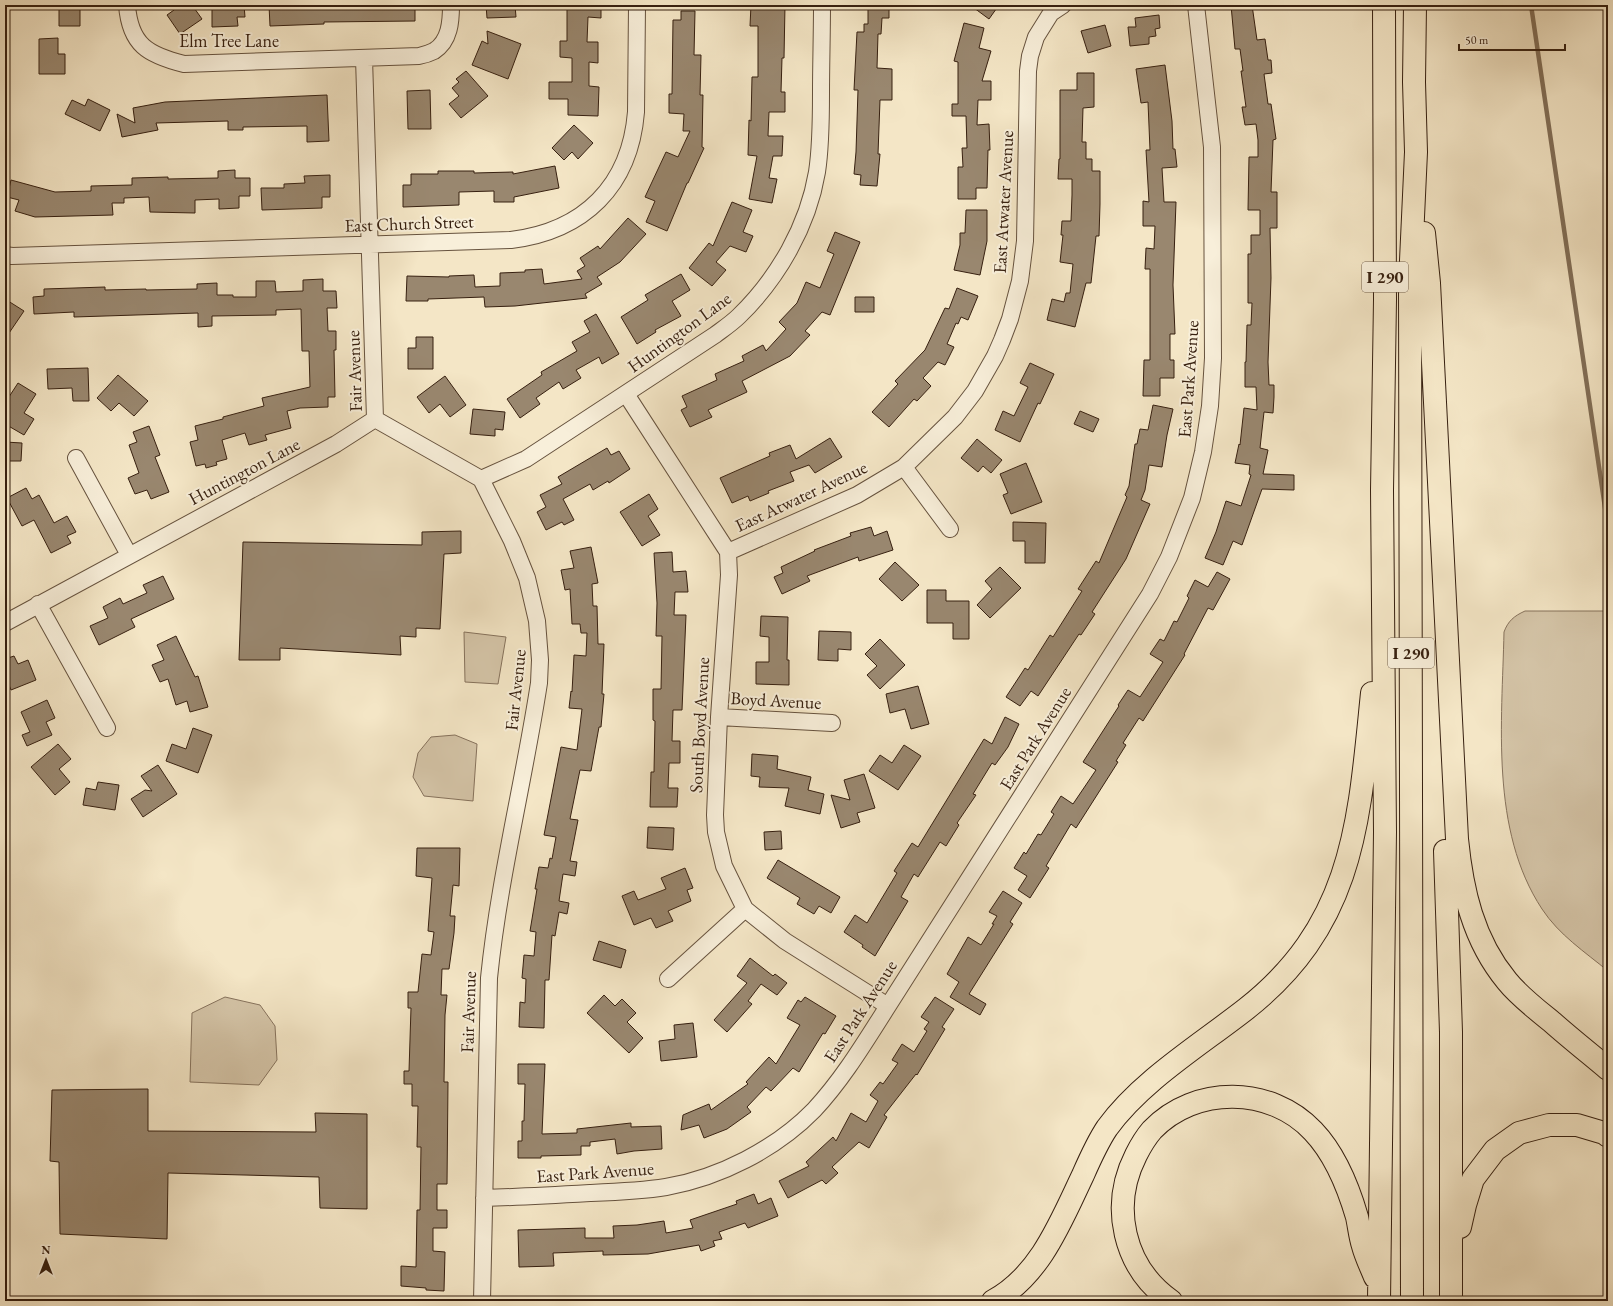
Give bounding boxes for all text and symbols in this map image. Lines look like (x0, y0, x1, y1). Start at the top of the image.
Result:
scale bar (1459, 26, 1565, 52)
street label: Elm Tree Lane (179, 29, 279, 52)
text: 50 m (1465, 32, 1489, 48)
street label: East Atwater Avenue (988, 130, 1018, 274)
street label: East Church Street (344, 209, 474, 237)
road number: I 290 (1362, 262, 1408, 292)
street label: Huntington Lane (623, 287, 735, 377)
street label: East Park Avenue (1172, 319, 1204, 439)
street label: Fair Avenue (341, 330, 367, 412)
street label: Huntington Lane (184, 432, 304, 510)
street label: East Atwater Avenue (731, 455, 871, 537)
road number: I 290 (1388, 638, 1434, 668)
street label: Fair Avenue (499, 648, 531, 732)
street label: South Boyd Avenue (684, 656, 714, 794)
street label: East Park Avenue (994, 682, 1076, 794)
street label: Boyd Avenue (730, 686, 822, 714)
street label: East Park Avenue (818, 955, 902, 1067)
street label: Fair Avenue (455, 971, 481, 1053)
street label: East Park Avenue (535, 1156, 655, 1188)
north arrow (26, 1240, 66, 1280)
text: N (42, 1243, 51, 1257)

